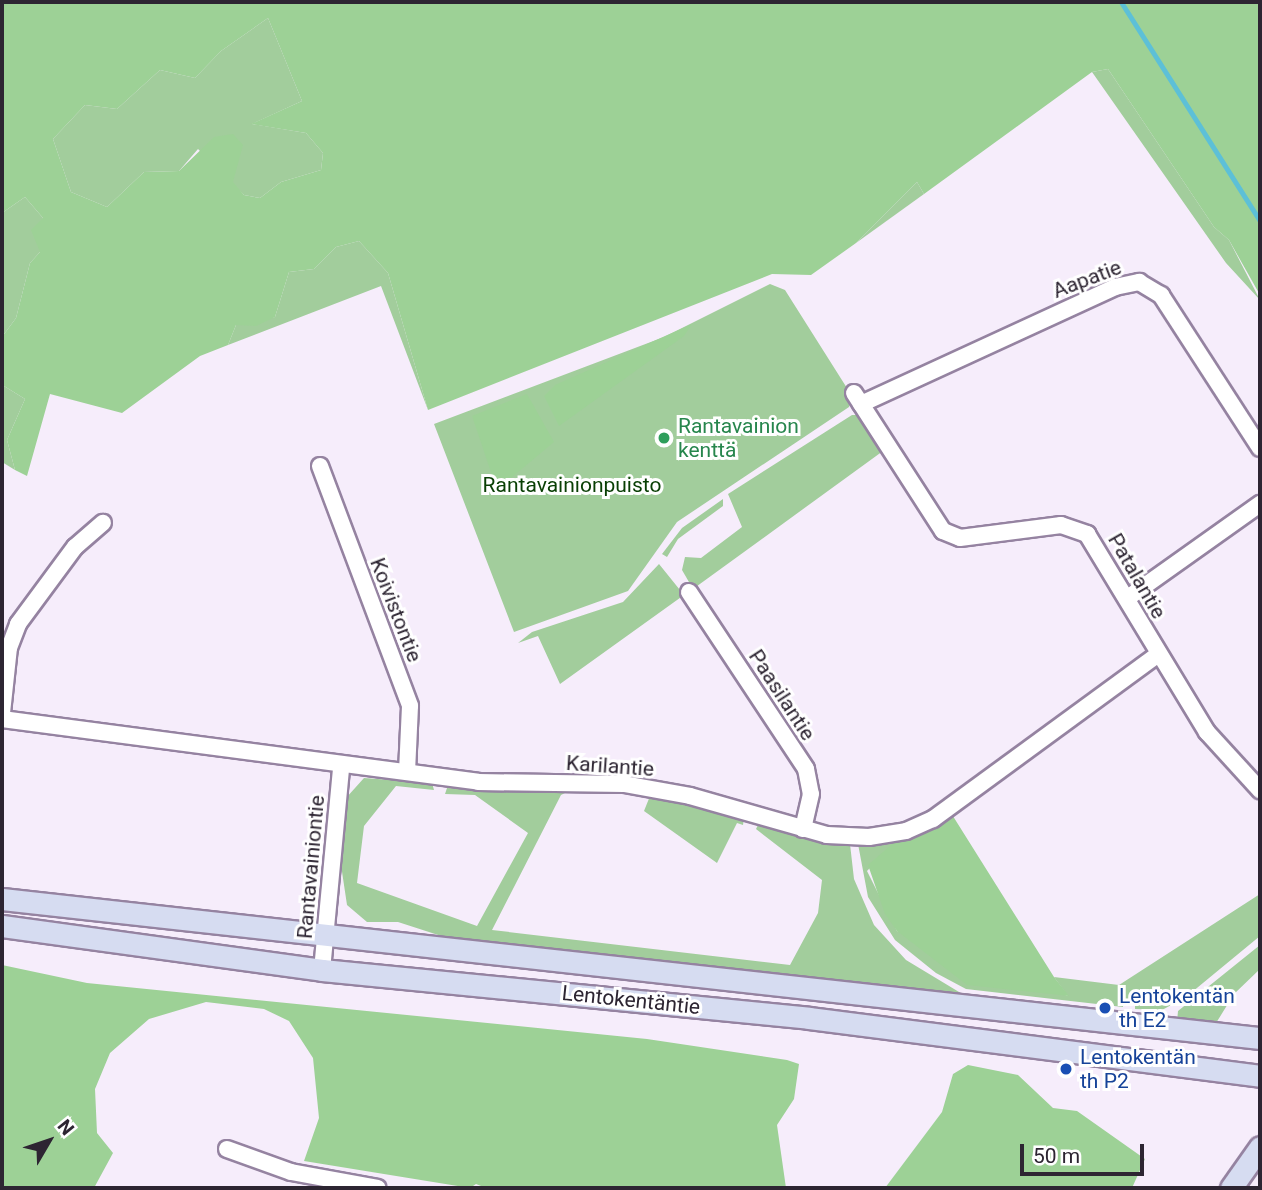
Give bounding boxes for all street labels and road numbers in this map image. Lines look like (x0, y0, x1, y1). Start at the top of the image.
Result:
street label: Aapatie (1049, 254, 1125, 304)
street label: Patalantie (1103, 529, 1171, 623)
street label: Koivistontie (365, 554, 427, 666)
street label: Paasilantie (743, 645, 821, 745)
street label: Karilantie (565, 750, 655, 782)
street label: Rantavainiontie (292, 794, 330, 940)
street label: Lentokentäntie (561, 980, 701, 1020)

